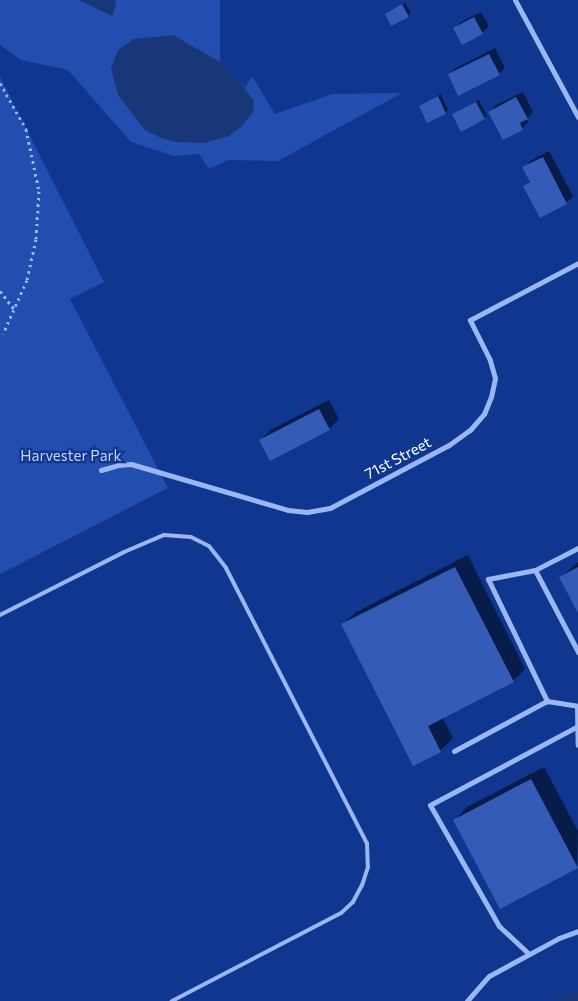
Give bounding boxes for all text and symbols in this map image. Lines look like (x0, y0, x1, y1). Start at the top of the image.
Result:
street label: 71st Street (362, 433, 434, 483)
park label: Harvester Park (20, 447, 122, 465)

